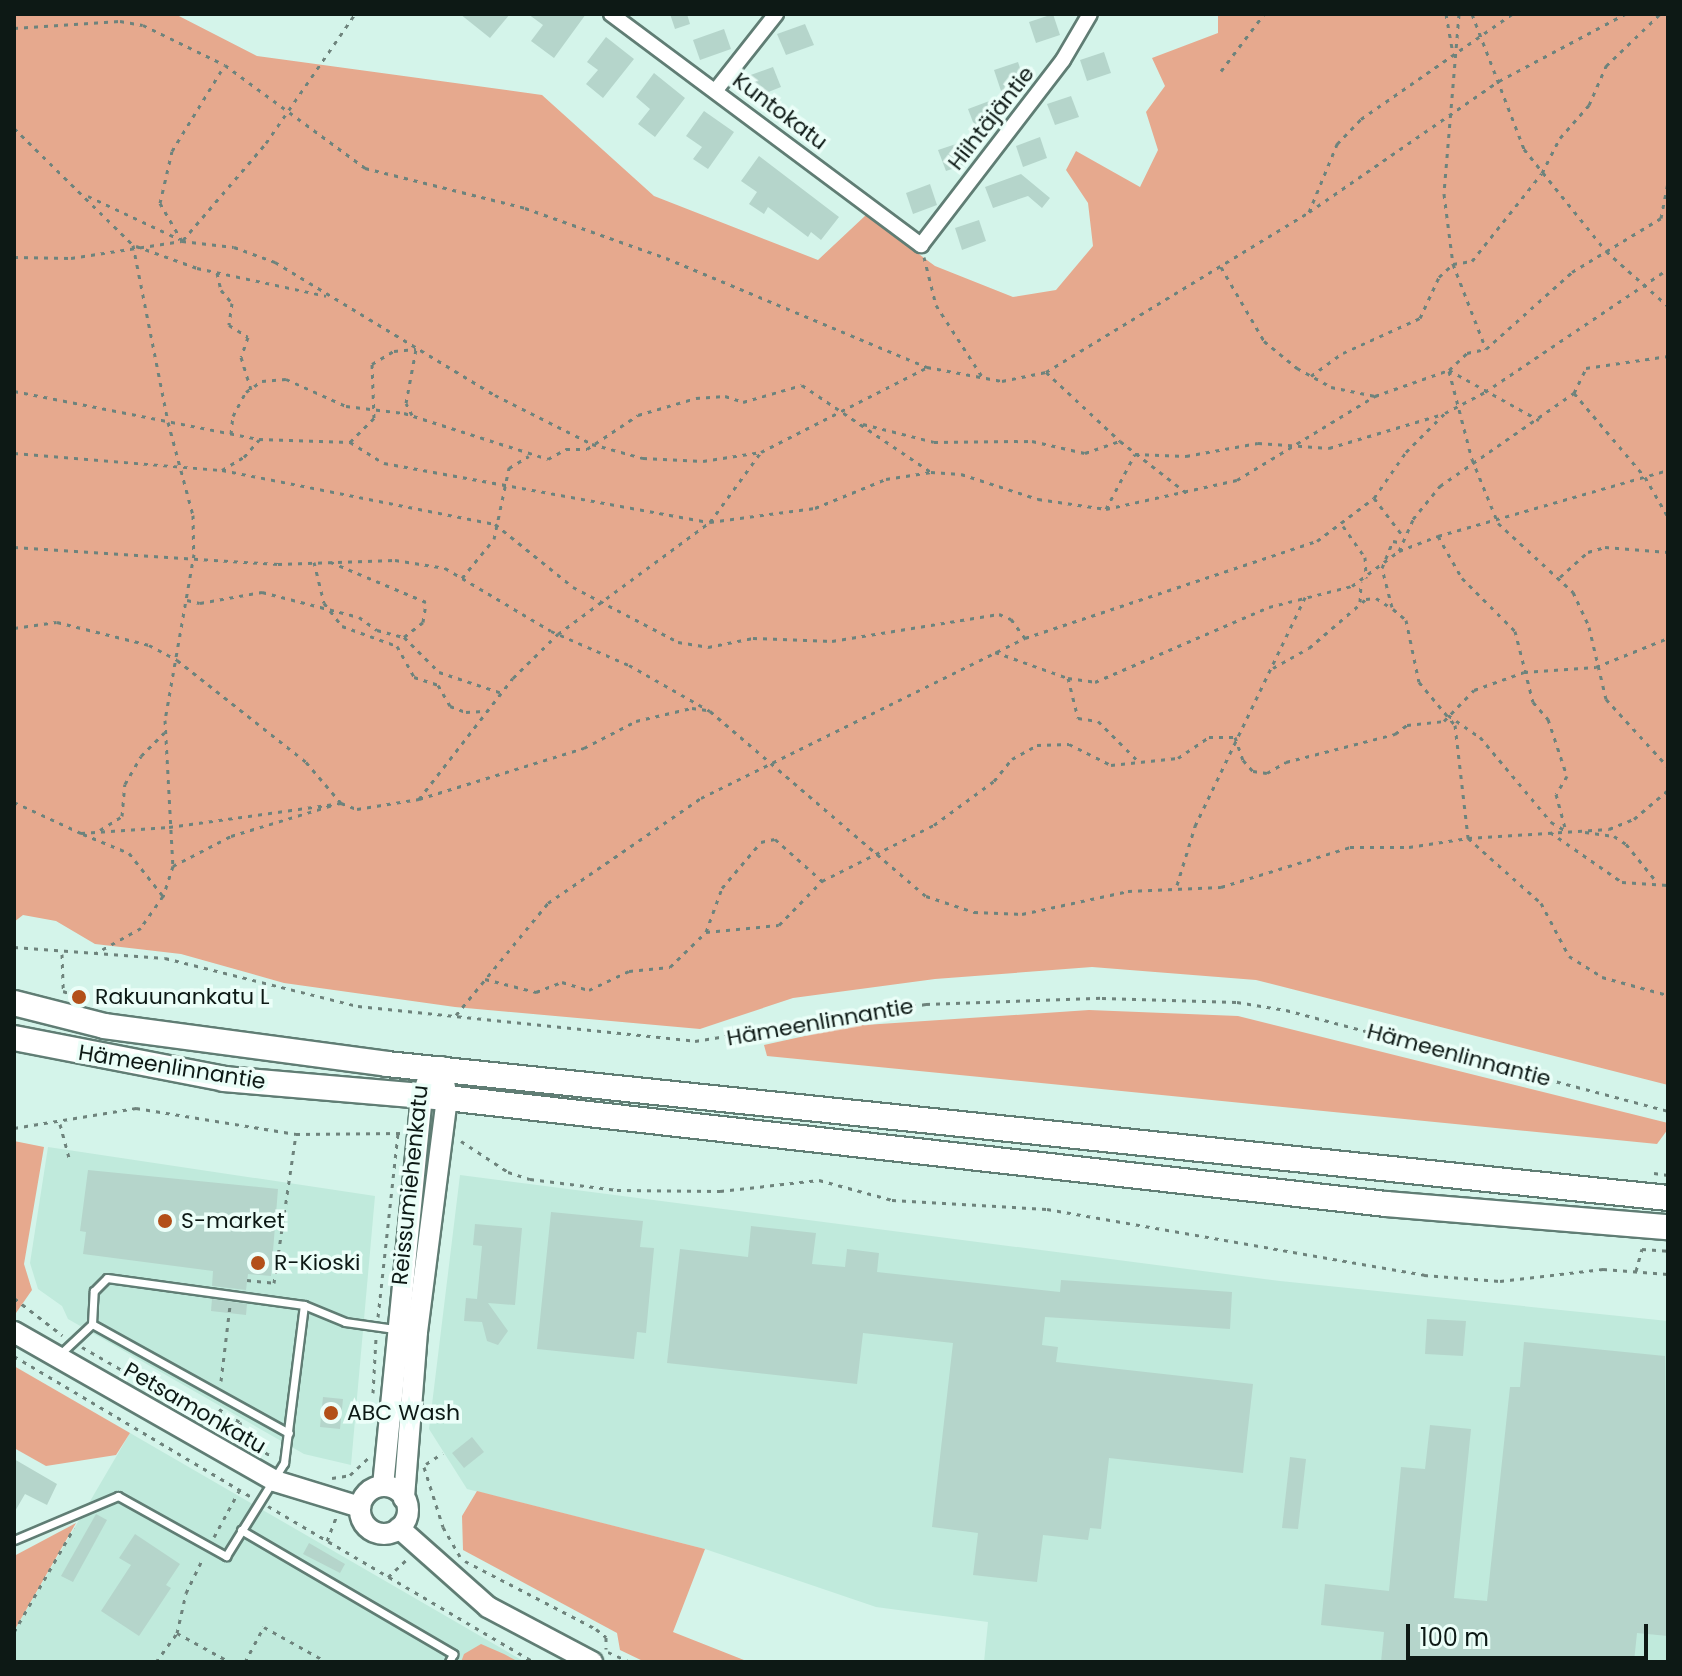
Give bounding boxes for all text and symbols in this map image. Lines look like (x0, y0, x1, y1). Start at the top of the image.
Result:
street label: Hiihtäjäntie (942, 61, 1040, 175)
street label: Kuntokatu (727, 67, 833, 155)
place label: Rakuunankatu L (95, 984, 269, 1010)
marker: Rakuunankatu L (70, 988, 88, 1006)
street label: Hämeenlinnantie (725, 993, 915, 1051)
street label: Hämeenlinnantie (1364, 1018, 1554, 1092)
street label: Hämeenlinnantie (77, 1039, 267, 1095)
street label: Reissumiehenkatu (386, 1084, 434, 1286)
place label: S-market (181, 1208, 285, 1234)
marker: S-market (156, 1212, 174, 1230)
place label: R-Kioski (274, 1250, 360, 1276)
marker: R-Kioski (249, 1254, 267, 1272)
street label: Petsamonkatu (119, 1357, 271, 1459)
place label: ABC Wash (347, 1400, 460, 1426)
marker: ABC Wash (322, 1404, 340, 1422)
scale bar (1410, 1608, 1652, 1658)
text: 100 m (1420, 1621, 1489, 1654)

